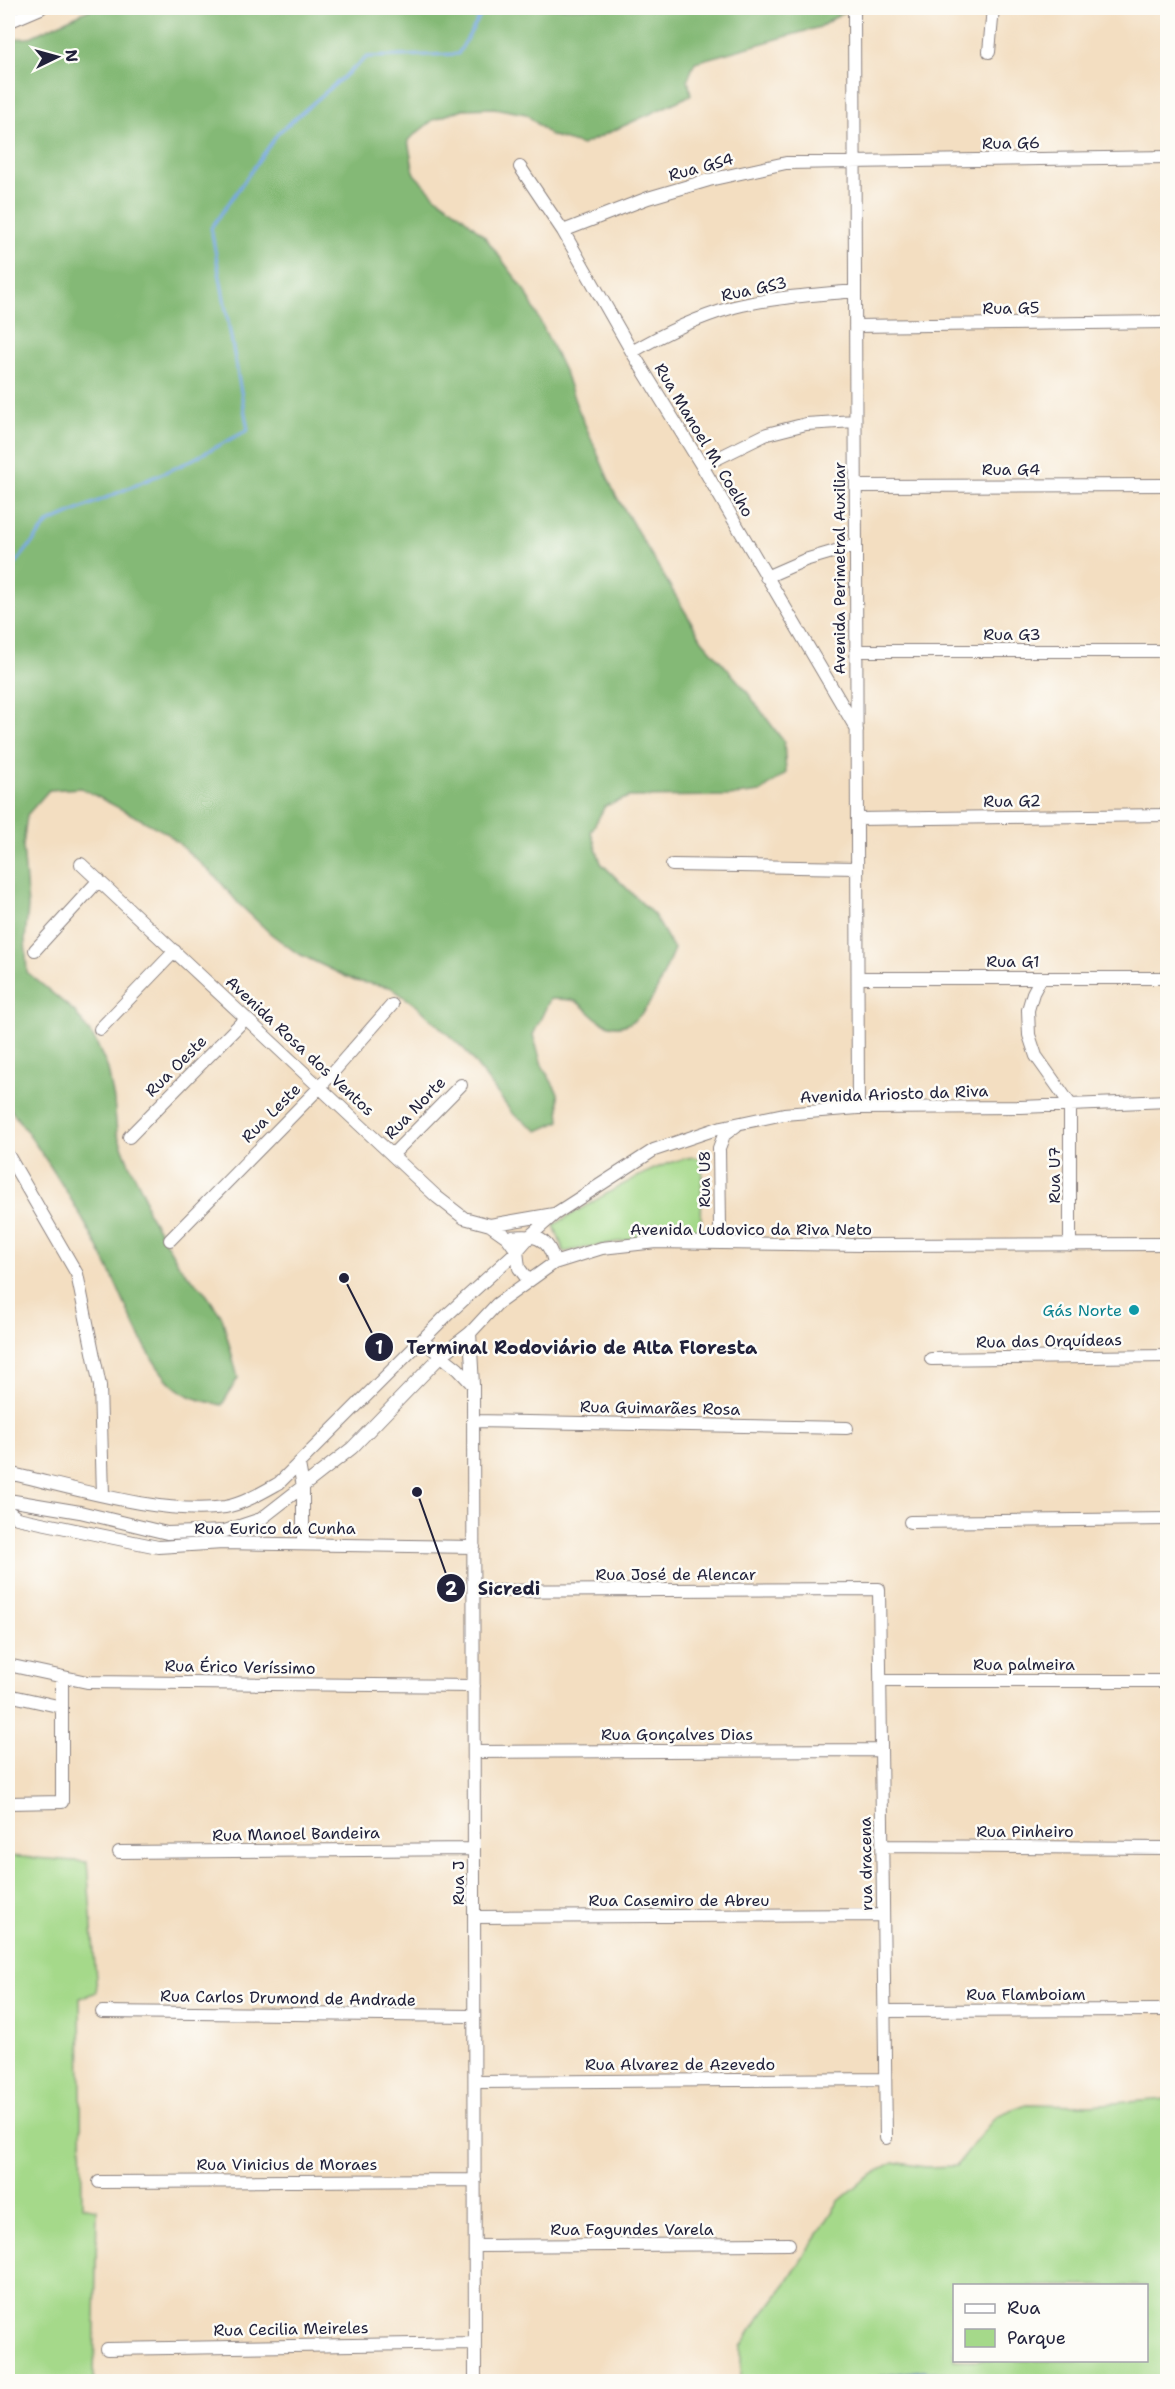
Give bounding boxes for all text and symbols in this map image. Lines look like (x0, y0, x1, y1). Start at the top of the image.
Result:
north arrow (27, 27, 87, 87)
text: N (60, 49, 82, 63)
street label: Rua G6 (982, 132, 1040, 154)
street label: Rua GS4 (666, 148, 736, 186)
street label: Rua GS3 (719, 272, 789, 306)
street label: Rua G5 (982, 297, 1040, 319)
street label: Rua Manoel M. Coelho (650, 359, 758, 521)
street label: Rua G4 (982, 459, 1040, 480)
street label: Avenida Perimetral Auxiliar (829, 462, 850, 674)
street label: Rua G3 (983, 624, 1041, 645)
street label: Rua G2 (983, 790, 1041, 812)
street label: Rua G1 (986, 951, 1040, 972)
street label: Avenida Rosa dos Ventos (221, 971, 379, 1121)
street label: Rua Oeste (141, 1031, 211, 1101)
street label: Rua Norte (380, 1072, 450, 1144)
street label: Rua Leste (237, 1079, 305, 1147)
street label: Avenida Ariosto da Riva (799, 1080, 989, 1108)
street label: Rua U7 (1044, 1147, 1065, 1203)
street label: Rua U8 (694, 1150, 715, 1208)
street label: Avenida Ludovico da Riva Neto (630, 1219, 872, 1240)
place label: Gás Norte (1042, 1300, 1122, 1321)
marker: Gás Norte (1127, 1303, 1141, 1317)
callout: Terminal Rodoviário de Alta Floresta (364, 1329, 769, 1365)
street label: Rua das Orquídeas (976, 1329, 1122, 1353)
text: 1 (375, 1336, 383, 1360)
text: Terminal Rodoviário de Alta Floresta (407, 1336, 758, 1360)
street label: Rua Guimarães Rosa (580, 1396, 740, 1420)
street label: Rua Eurico da Cunha (194, 1518, 356, 1539)
street label: Rua José de Alencar (596, 1564, 756, 1585)
callout: Sicredi (436, 1570, 553, 1606)
text: 2 (445, 1577, 458, 1601)
text: Sicredi (478, 1577, 540, 1601)
street label: Rua palmeira (973, 1654, 1075, 1675)
street label: Rua Érico Veríssimo (164, 1655, 316, 1679)
street label: Rua Gonçalves Dias (601, 1724, 753, 1745)
street label: rua dracena (855, 1817, 877, 1911)
street label: Rua Pinheiro (976, 1821, 1074, 1842)
street label: Rua Manoel Bandeira (212, 1822, 380, 1846)
street label: Rua J (448, 1861, 469, 1905)
street label: Rua Casemiro de Abreu (588, 1890, 770, 1911)
street label: Rua Flamboiam (966, 1984, 1086, 2005)
street label: Rua Carlos Drumond de Andrade (160, 1985, 416, 2011)
street label: Rua Alvarez de Azevedo (585, 2054, 775, 2075)
street label: Rua Vinicius de Moraes (196, 2154, 378, 2175)
street label: Rua Fagundes Varela (550, 2219, 714, 2240)
legend (953, 2284, 1148, 2362)
text: Rua (1007, 2296, 1040, 2320)
street label: Rua Cecilia Meireles (213, 2317, 369, 2341)
text: Parque (1007, 2326, 1066, 2350)

